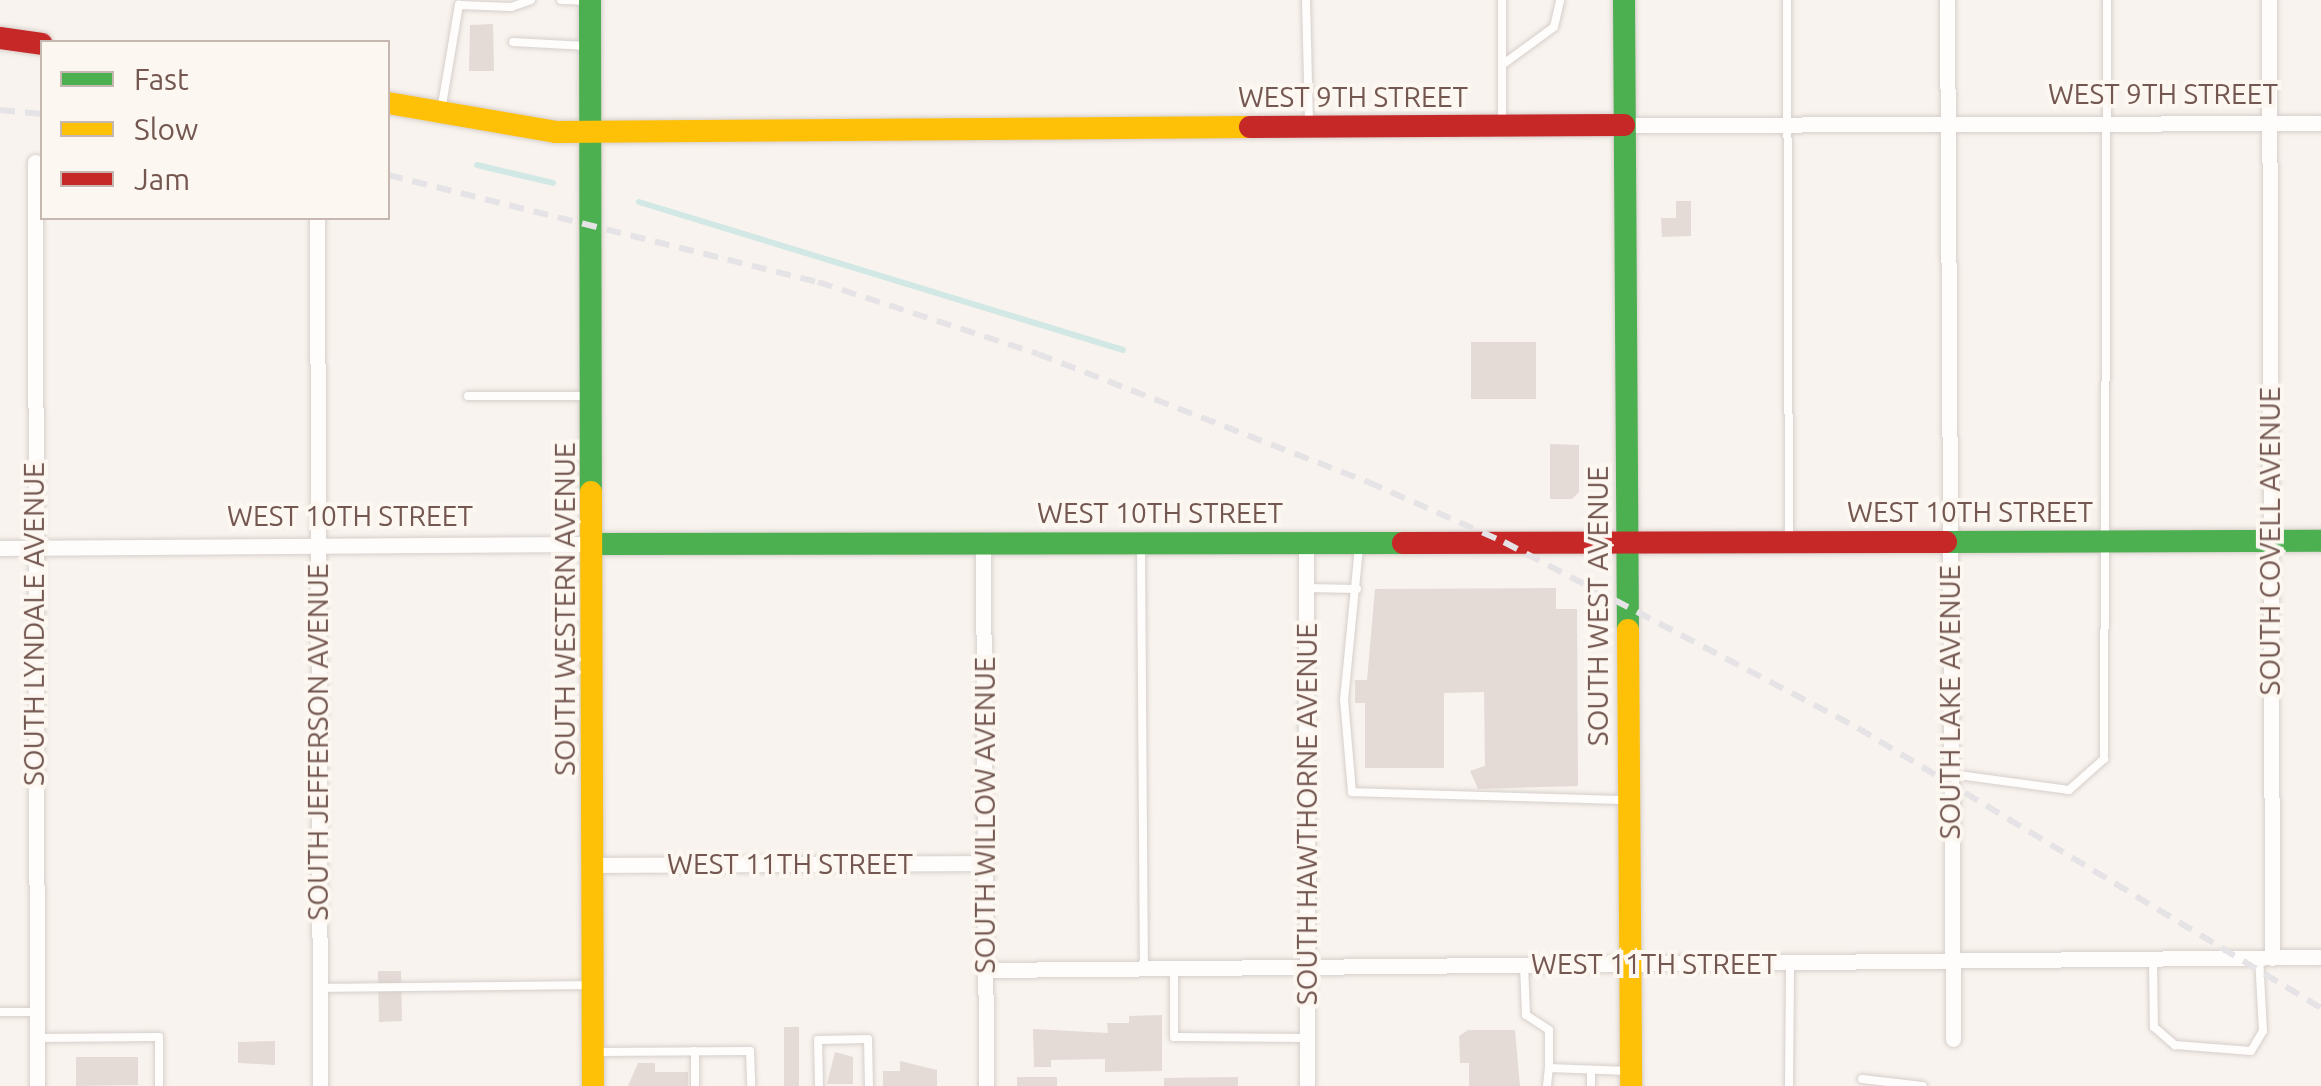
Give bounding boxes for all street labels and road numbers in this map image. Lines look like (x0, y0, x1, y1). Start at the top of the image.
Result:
street label: WEST 9TH STREET (2048, 77, 2278, 111)
street label: WEST 9TH STREET (1238, 80, 1468, 114)
street label: SOUTH COVELL AVENUE (2253, 387, 2287, 695)
street label: SOUTH WESTERN AVENUE (548, 442, 582, 776)
street label: SOUTH LYNDALE AVENUE (17, 462, 51, 786)
street label: SOUTH WEST AVENUE (1581, 466, 1615, 746)
street label: WEST 10TH STREET (1847, 495, 2093, 529)
street label: WEST 10TH STREET (1037, 496, 1283, 530)
street label: WEST 10TH STREET (227, 499, 473, 533)
street label: SOUTH JEFFERSON AVENUE (301, 564, 335, 920)
street label: SOUTH LAKE AVENUE (1933, 565, 1967, 839)
street label: SOUTH HAWTHORNE AVENUE (1290, 623, 1324, 1005)
street label: SOUTH WILLOW AVENUE (968, 657, 1002, 973)
street label: WEST 11TH STREET (667, 847, 913, 881)
street label: WEST 11TH STREET (1531, 947, 1777, 981)

